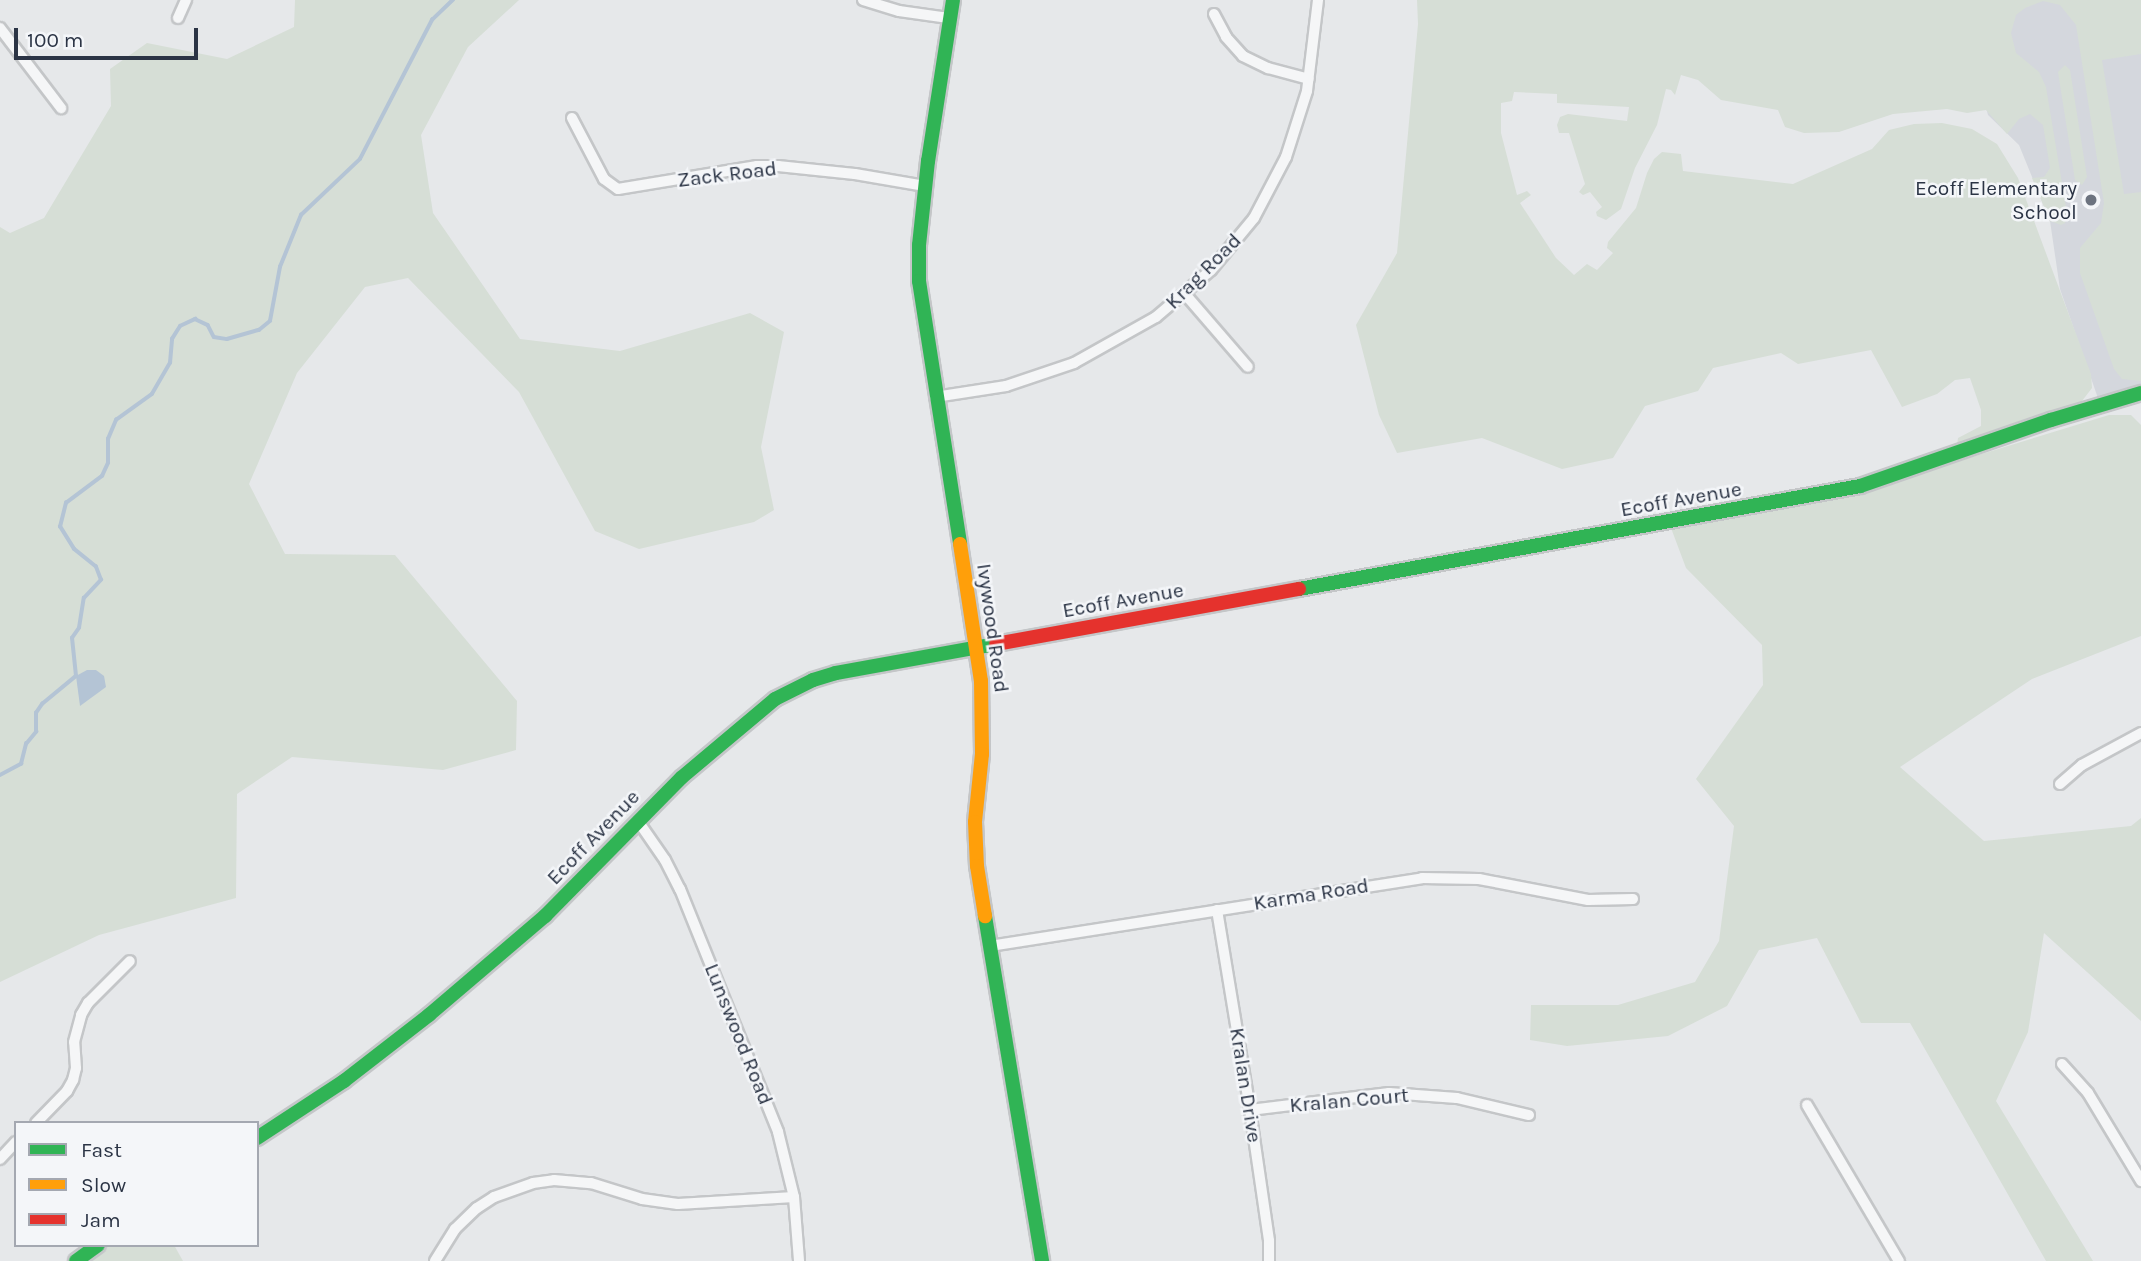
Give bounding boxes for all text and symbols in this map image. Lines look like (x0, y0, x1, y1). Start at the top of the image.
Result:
scale bar (18, 14, 201, 58)
text: 100 m (27, 28, 84, 52)
street label: Zack Road (676, 155, 778, 193)
place label: Ecoff Elementary School (1915, 175, 2077, 225)
marker: Ecoff Elementary School (2083, 192, 2099, 208)
street label: Krag Road (1160, 228, 1246, 314)
street label: Ecoff Avenue (1618, 476, 1744, 522)
street label: Ivywood Road (971, 562, 1015, 694)
street label: Ecoff Avenue (1060, 577, 1186, 623)
street label: Ecoff Avenue (541, 784, 645, 890)
street label: Karma Road (1252, 872, 1370, 916)
street label: Lunswood Road (699, 960, 779, 1108)
street label: Kralan Drive (1224, 1026, 1268, 1144)
street label: Kralan Court (1288, 1082, 1410, 1118)
legend (14, 1121, 259, 1247)
text: Fast (81, 1138, 122, 1162)
text: Slow (81, 1173, 126, 1197)
text: Jam (81, 1208, 121, 1232)

